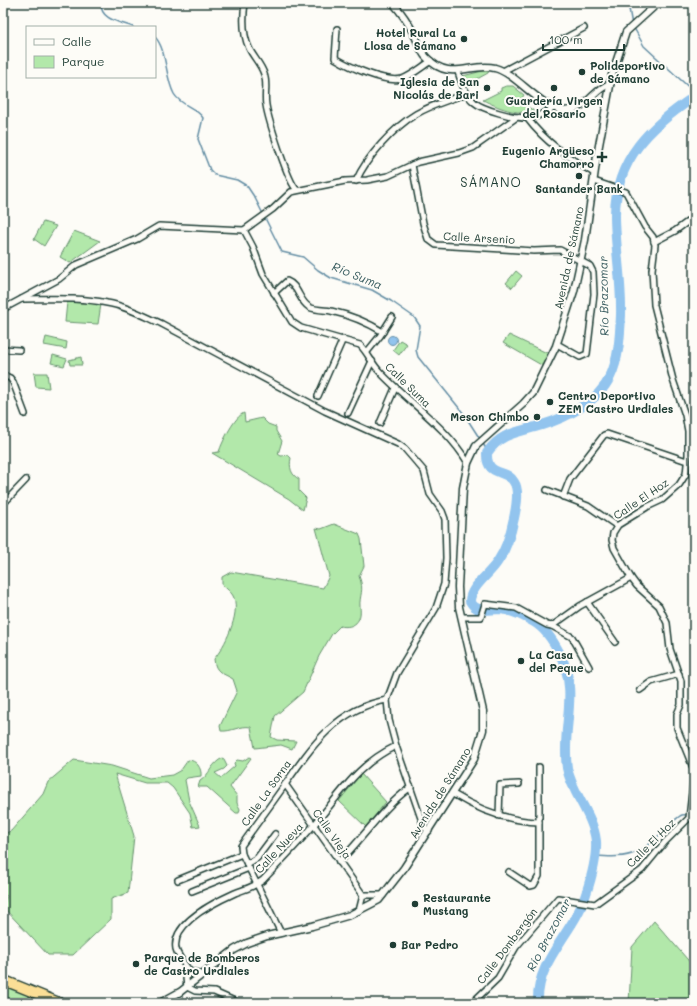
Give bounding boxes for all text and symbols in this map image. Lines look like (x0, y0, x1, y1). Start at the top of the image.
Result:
place label: Hotel Rural La Llosa de Sámano (364, 25, 456, 53)
legend (26, 26, 156, 78)
scale bar (543, 26, 624, 52)
text: 100 m (549, 31, 583, 47)
text: Calle (62, 33, 92, 49)
marker: Hotel Rural La Llosa de Sámano (459, 34, 469, 44)
text: Parque (62, 53, 105, 69)
place label: Polideportivo de Sámano (590, 58, 665, 86)
marker: Polideportivo de Sámano (577, 67, 587, 77)
place label: Iglesia de San Nicolás de Bari (393, 74, 479, 102)
marker: Iglesia de San Nicolás de Bari (482, 83, 492, 93)
marker: Guardería Virgen del Rosario (549, 83, 559, 93)
place label: Guardería Virgen del Rosario (505, 93, 603, 121)
place label: Eugenio Argüeso Chamorro (502, 143, 594, 171)
marker: Eugenio Argüeso Chamorro (597, 152, 607, 162)
marker: Santander Bank (574, 171, 584, 181)
district label: SÁMANO (460, 173, 522, 190)
place label: Santander Bank (535, 181, 623, 196)
street label: Avenida de Sámano (550, 205, 587, 311)
street label: Calle Arsenio (443, 228, 516, 247)
water label: Río Brazomar (594, 256, 612, 336)
water label: Río Suma (330, 258, 385, 292)
street label: Calle Suma (382, 359, 435, 410)
place label: Centro Deportivo ZEM Castro Urdiales (558, 388, 674, 416)
marker: Centro Deportivo ZEM Castro Urdiales (545, 397, 555, 407)
place label: Meson Chimbo (450, 409, 529, 424)
marker: Meson Chimbo (532, 412, 542, 422)
street label: Calle El Hoz (610, 475, 671, 523)
place label: La Casa del Peque (529, 647, 584, 675)
marker: La Casa del Peque (516, 656, 526, 666)
street label: Avenida de Sámano (406, 744, 474, 841)
street label: Calle La Sorna (237, 756, 294, 829)
street label: Calle Vieja (310, 806, 355, 862)
street label: Calle El Hoz (623, 815, 678, 870)
street label: Calle Nueva (251, 819, 306, 876)
place label: Restaurante Mustang (423, 890, 491, 918)
water label: Río Brazomar (522, 895, 574, 974)
marker: Restaurante Mustang (410, 899, 420, 909)
street label: Calle Dombergón (473, 905, 540, 987)
place label: Bar Pedro (401, 937, 459, 952)
marker: Bar Pedro (388, 940, 398, 950)
place label: Parque de Bomberos de Castro Urdiales (144, 950, 260, 978)
marker: Parque de Bomberos de Castro Urdiales (131, 959, 141, 969)

